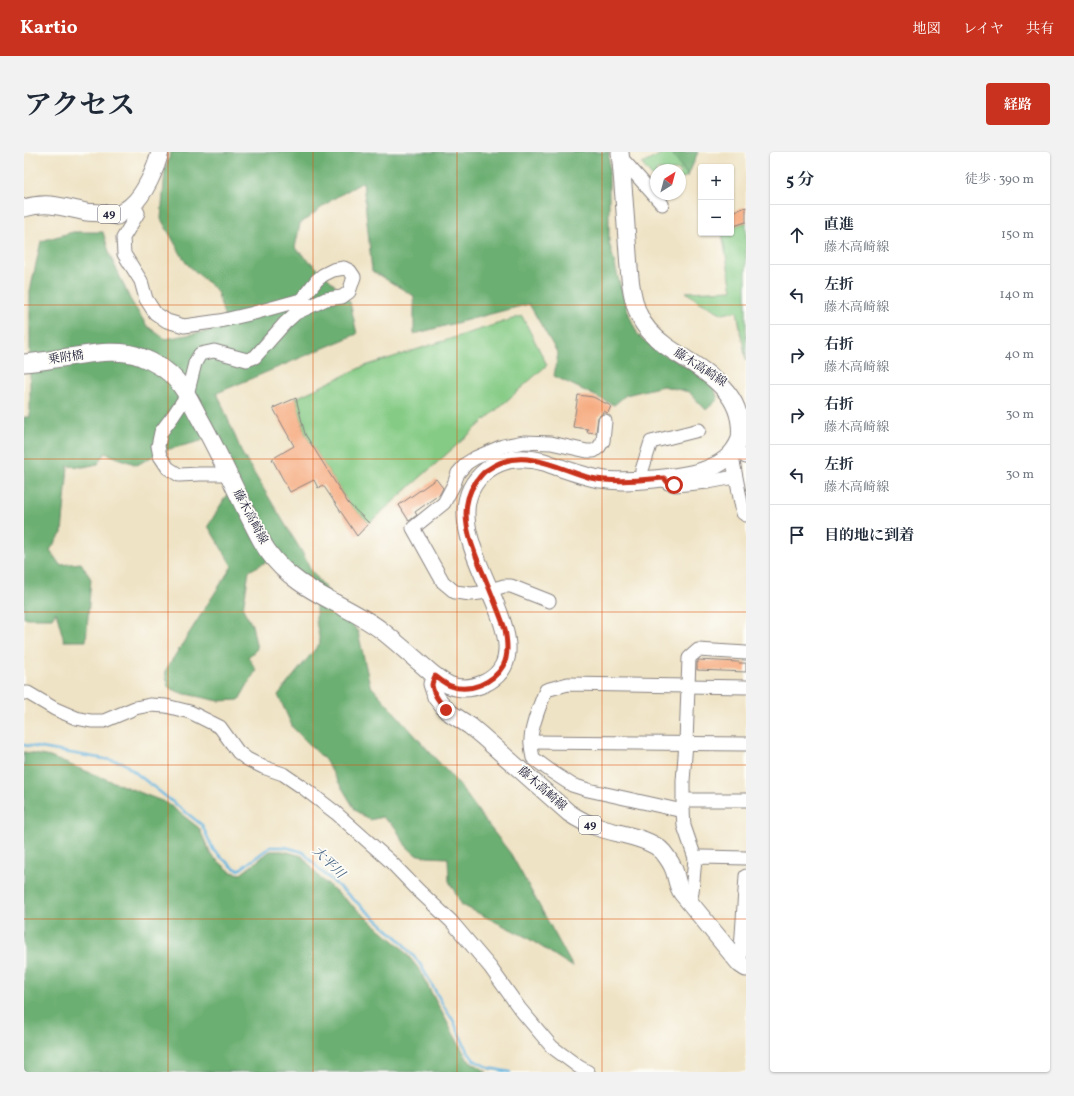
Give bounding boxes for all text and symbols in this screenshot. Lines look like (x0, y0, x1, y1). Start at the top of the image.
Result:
text: Kartio (20, 15, 78, 41)
text: 地図 (913, 20, 941, 39)
text: レイヤ (963, 20, 1004, 39)
text: 共有 (1026, 20, 1054, 39)
button: 経路 (986, 83, 1050, 125)
text: アクセス (24, 87, 135, 126)
north arrow (650, 164, 686, 200)
map controls (698, 164, 734, 236)
button: + (698, 164, 734, 200)
text: 5 分 (786, 169, 815, 192)
text: 徒歩 · 390 m (965, 171, 1034, 189)
button: − (698, 200, 734, 236)
road number: 49 (98, 205, 120, 223)
text: 直進 (824, 215, 854, 236)
icon: ahead (786, 224, 808, 246)
text: 150 m (1001, 226, 1034, 244)
text: 藤木高崎線 (824, 239, 889, 257)
text: 左折 (824, 275, 854, 296)
icon: left (786, 284, 808, 306)
text: 140 m (1000, 286, 1034, 304)
text: 藤木高崎線 (824, 299, 889, 317)
text: 右折 (824, 335, 854, 356)
icon: right (786, 344, 808, 366)
street label: 藤木高崎線 (670, 345, 730, 391)
text: 40 m (1005, 346, 1034, 364)
street label: 乗附橋 (47, 348, 85, 368)
text: 藤木高崎線 (824, 359, 889, 377)
text: 右折 (824, 395, 854, 416)
icon: right (786, 404, 808, 426)
text: 30 m (1006, 406, 1034, 424)
text: 藤木高崎線 (824, 419, 889, 437)
text: 左折 (824, 455, 854, 476)
icon: left (786, 464, 808, 486)
text: 30 m (1006, 466, 1034, 484)
route start (665, 476, 683, 494)
text: 藤木高崎線 (824, 479, 889, 497)
street label: 藤木高崎線 (229, 487, 271, 547)
icon: arrive (786, 524, 808, 546)
text: 目的地に到着 (824, 526, 914, 547)
route end (437, 701, 455, 719)
street label: 藤木高崎線 (514, 763, 570, 815)
road number: 49 (579, 816, 601, 834)
water label: 大平川 (308, 843, 350, 884)

